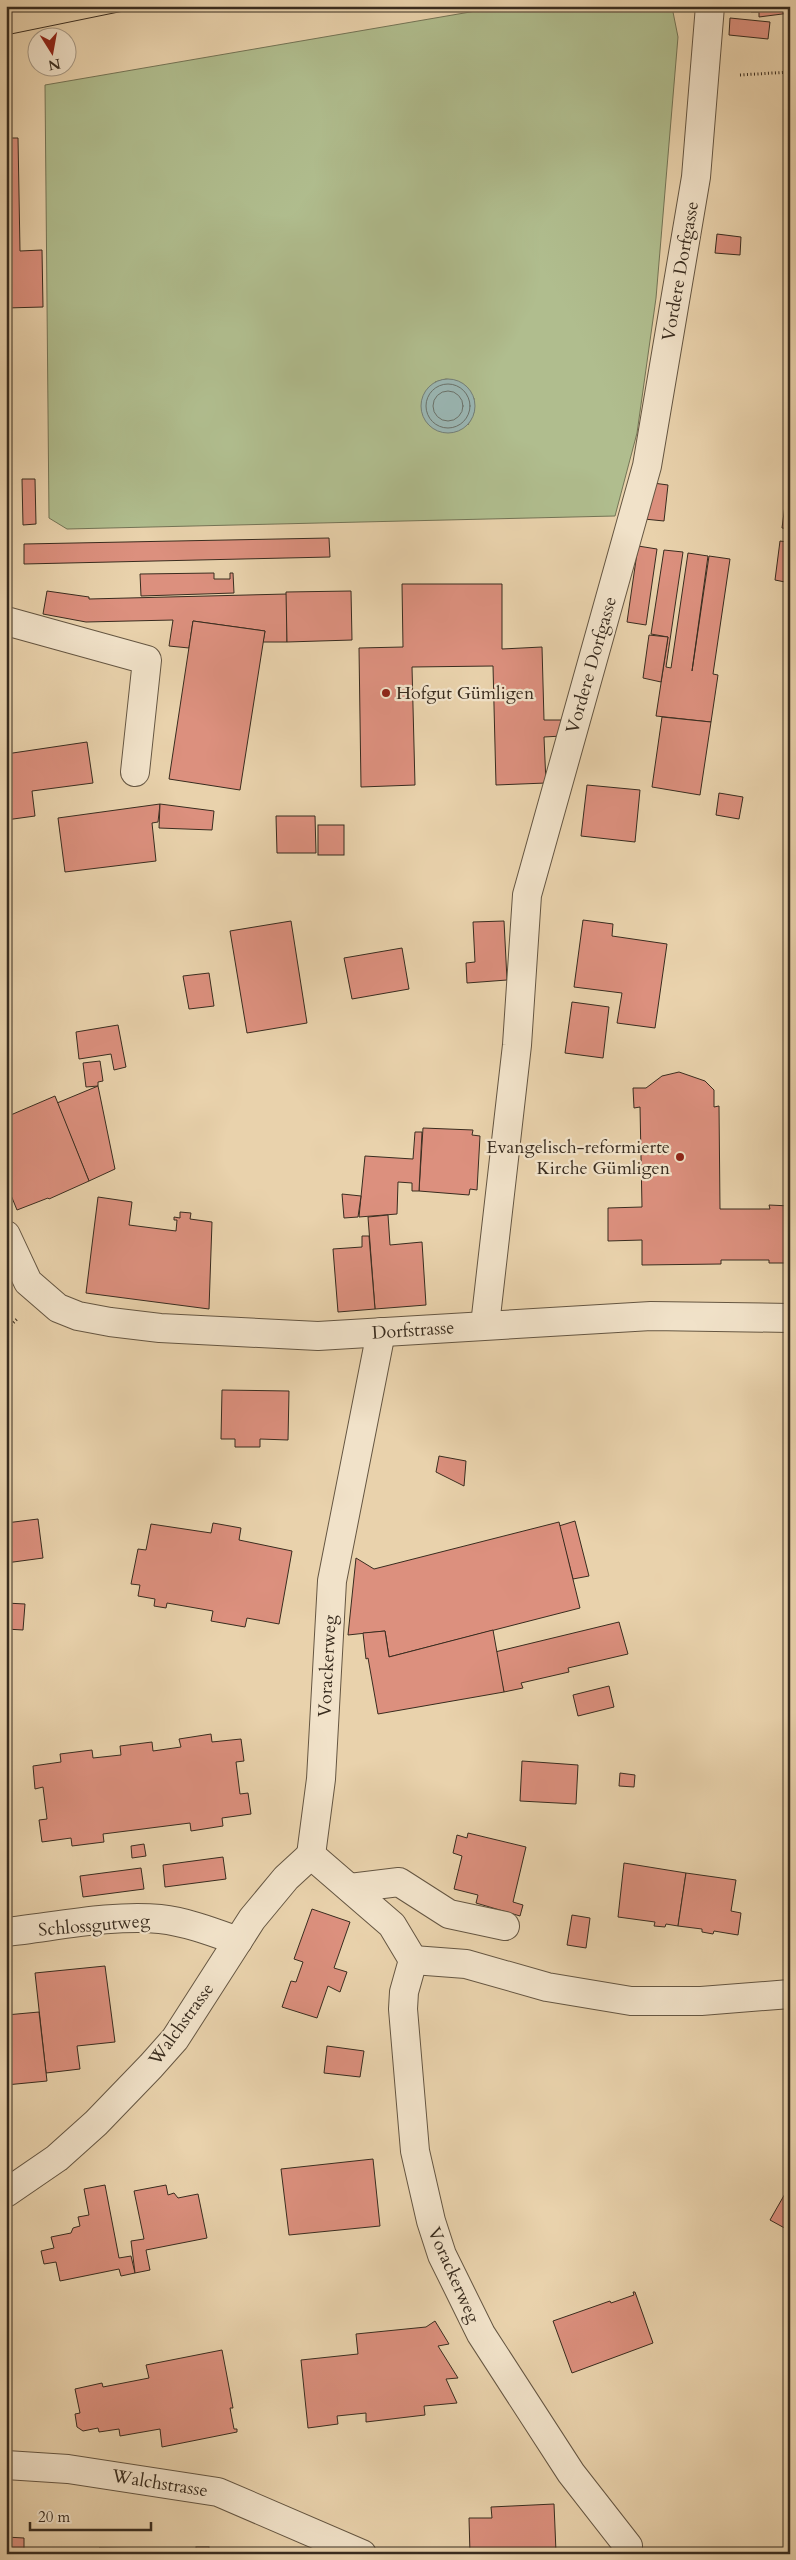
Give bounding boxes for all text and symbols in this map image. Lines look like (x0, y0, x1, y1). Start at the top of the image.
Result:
north arrow (28, 28, 78, 78)
text: N (47, 54, 62, 75)
street label: Vordere Dorfgasse (656, 199, 705, 343)
street label: Vordere Dorfgasse (560, 594, 623, 737)
place label: Hofgut Gümligen (396, 681, 535, 706)
marker: Hofgut Gümligen (380, 687, 392, 699)
place label: Evangelisch-reformierte Kirche Gümligen (486, 1135, 671, 1181)
marker: Evangelisch-reformierte Kirche Gümligen (674, 1151, 686, 1163)
street label: Dorfstrasse (371, 1315, 455, 1346)
street label: Vorackerweg (312, 1613, 343, 1718)
street label: Schlossgutweg (37, 1908, 152, 1943)
street label: Walchstrasse (142, 1978, 220, 2072)
street label: Vorackerweg (421, 2223, 486, 2328)
street label: Walchstrasse (109, 2463, 210, 2503)
scale bar (30, 2500, 151, 2532)
text: 20 m (38, 2507, 70, 2527)

